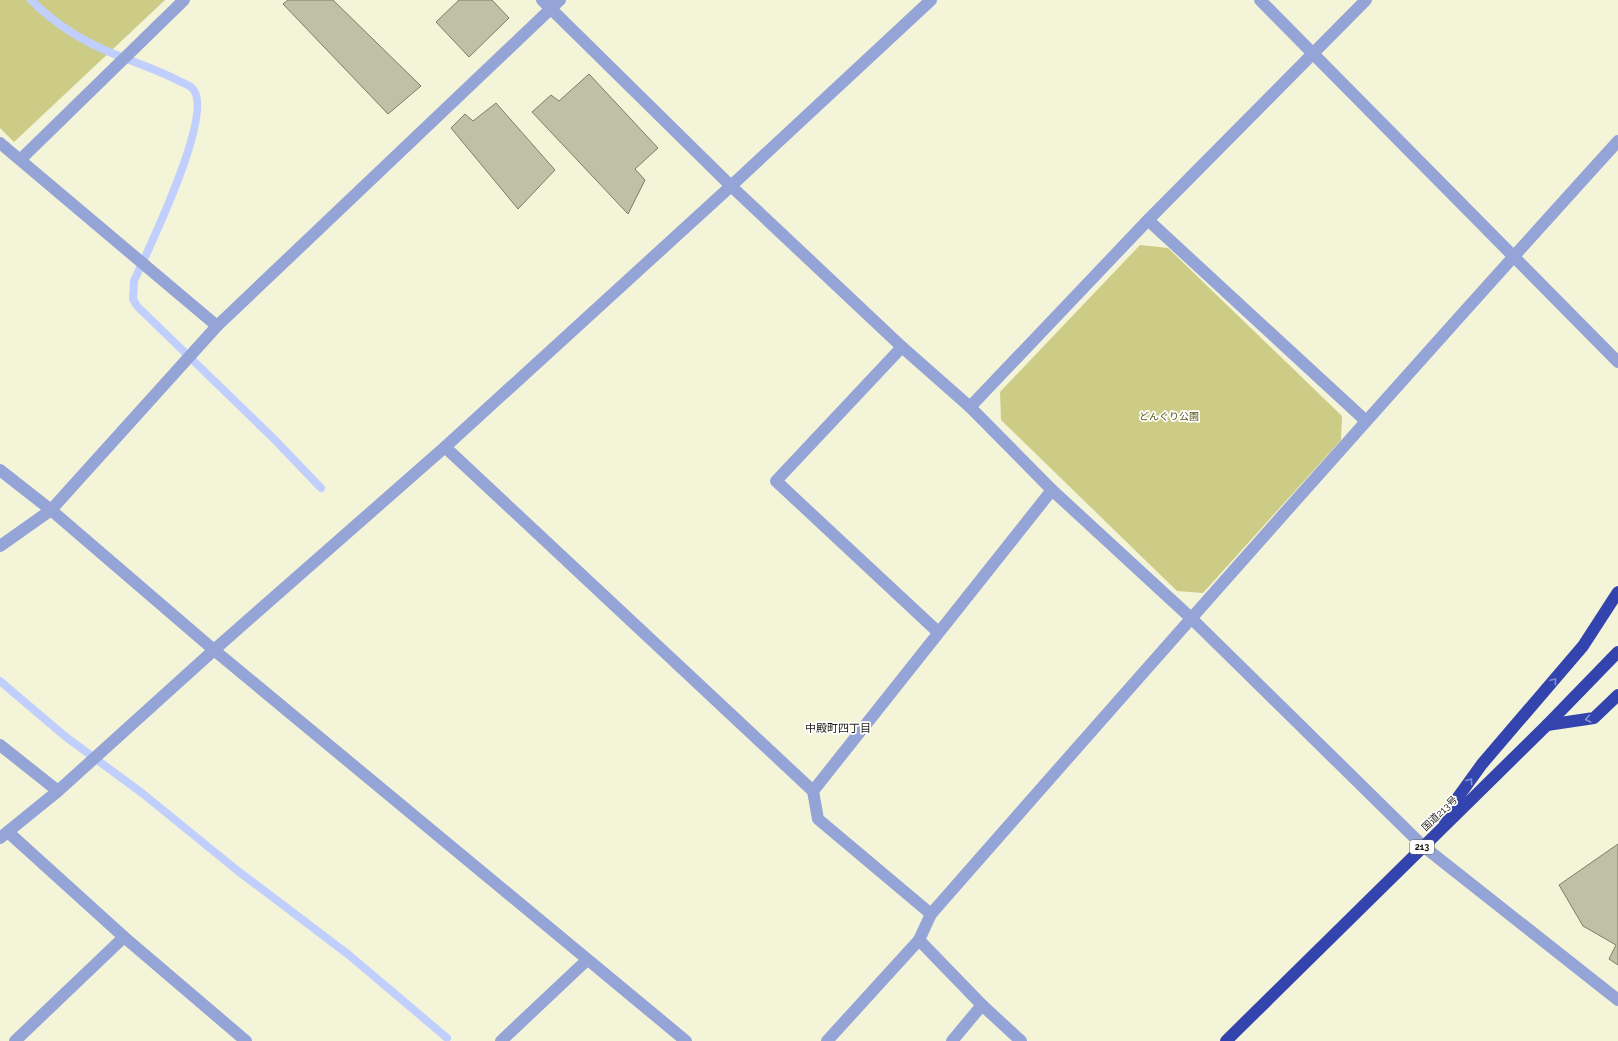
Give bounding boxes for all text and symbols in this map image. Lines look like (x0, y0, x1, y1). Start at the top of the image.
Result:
park label: どんぐり公園 (1139, 411, 1199, 422)
one-way arrow (1549, 678, 1556, 685)
one-way arrow (1585, 714, 1592, 722)
district label: 中殿町四丁目 (805, 722, 871, 735)
one-way arrow (1466, 778, 1473, 785)
street label: 国道213号 (1419, 794, 1459, 833)
road number: 213 (1410, 840, 1434, 854)

